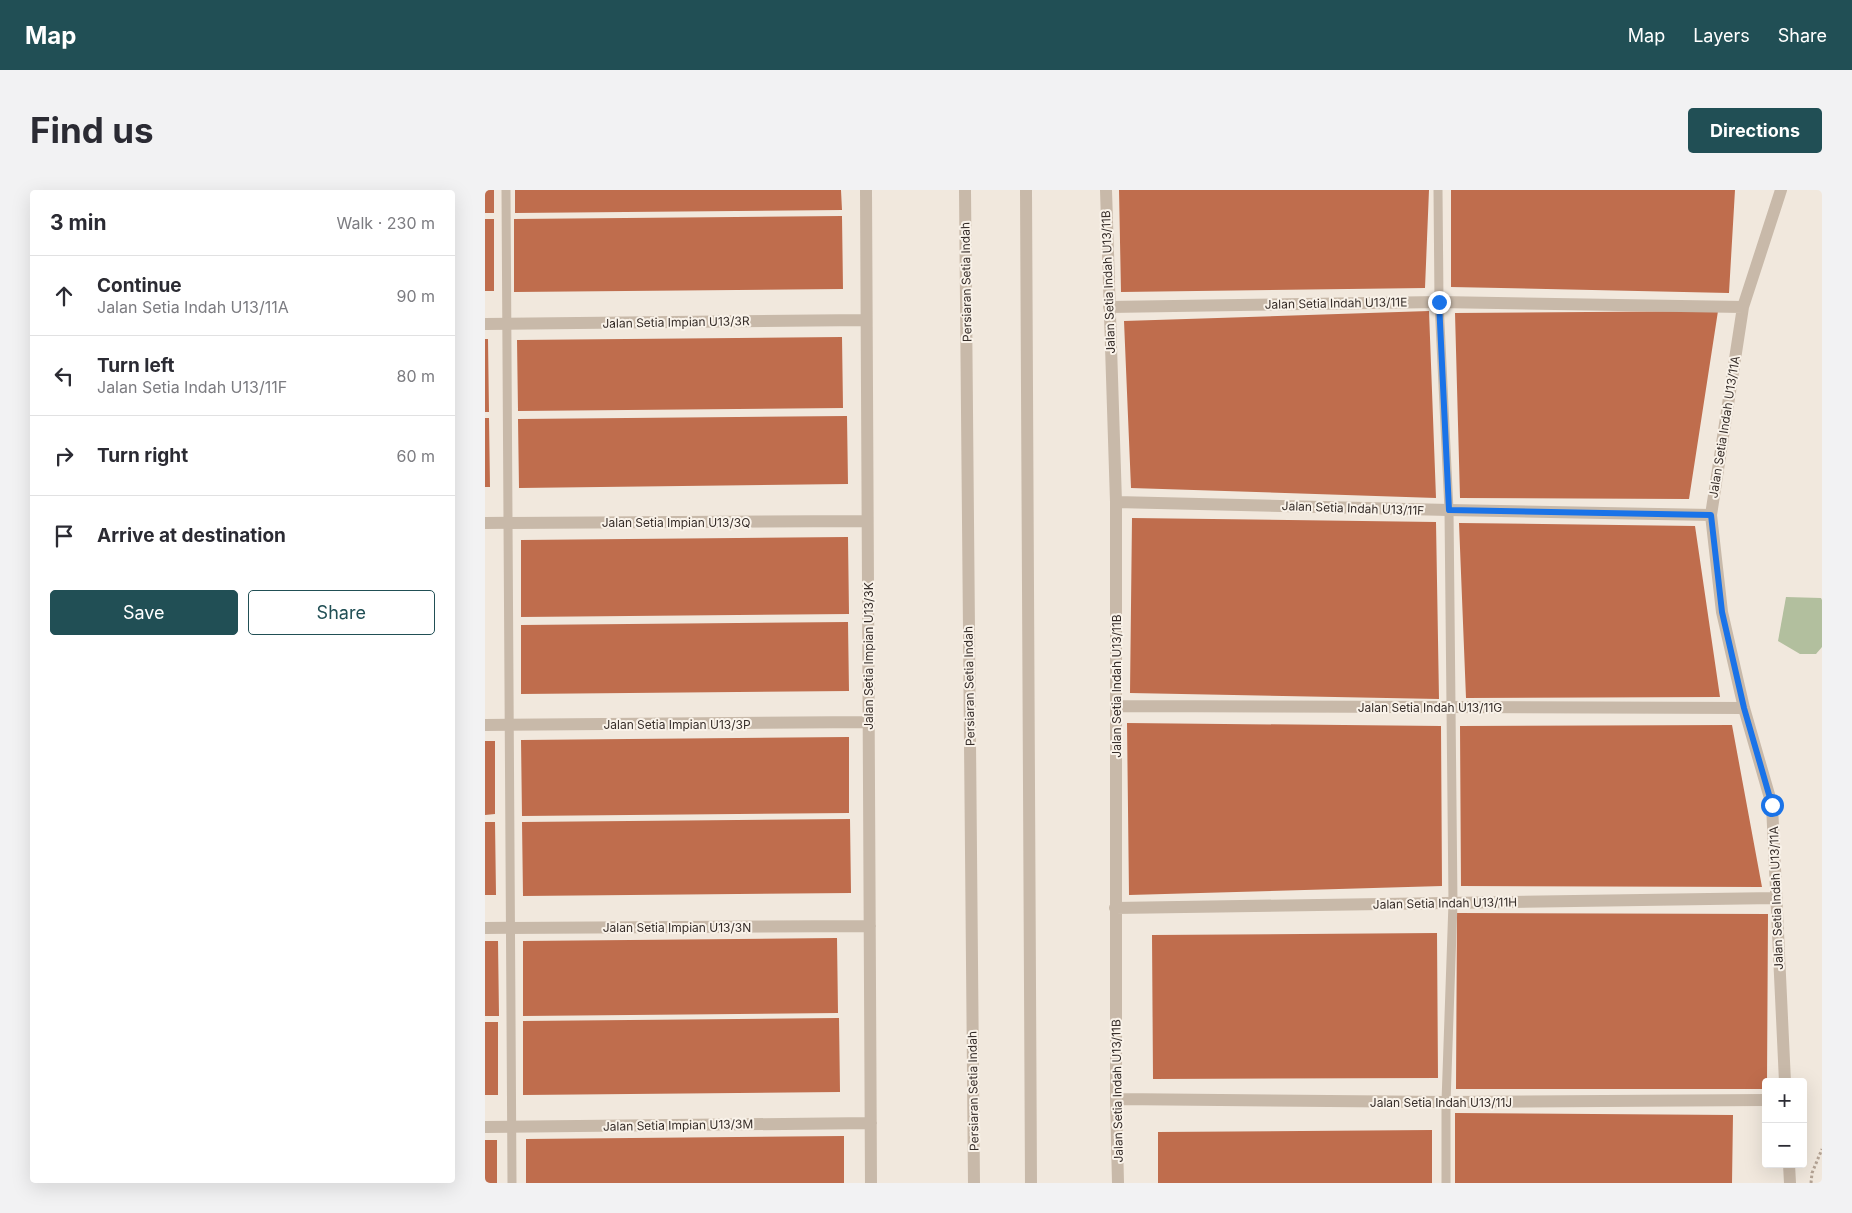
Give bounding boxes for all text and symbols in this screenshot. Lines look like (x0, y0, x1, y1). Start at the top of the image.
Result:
text: Map (25, 21, 76, 50)
text: Map (1628, 25, 1665, 46)
text: Layers (1693, 25, 1750, 46)
text: Share (1778, 25, 1827, 46)
button: Directions (1688, 108, 1822, 153)
text: Find us (30, 109, 154, 151)
text: 3 min (50, 210, 106, 235)
street label: Jalan Setia Indah U13/11B (1098, 210, 1118, 354)
text: Walk · 230 m (337, 213, 435, 233)
street label: Persiaran Setia Indah (957, 222, 975, 342)
text: Continue (97, 274, 182, 297)
icon: ahead (50, 282, 78, 310)
text: 90 m (396, 286, 435, 306)
route end (1428, 291, 1451, 314)
street label: Jalan Setia Indah U13/11E (1265, 294, 1407, 312)
text: Jalan Setia Indah U13/11A (97, 297, 289, 317)
street label: Jalan Setia Impian U13/3R (602, 313, 750, 331)
text: Turn left (97, 354, 175, 377)
street label: Jalan Setia Indah U13/11A (1705, 355, 1743, 499)
icon: left (50, 362, 78, 390)
text: 80 m (396, 366, 435, 386)
text: Jalan Setia Indah U13/11F (97, 377, 287, 397)
icon: right (50, 442, 78, 470)
text: Turn right (97, 444, 188, 467)
text: 60 m (396, 446, 435, 466)
street label: Jalan Setia Indah U13/11F (1281, 498, 1425, 518)
street label: Jalan Setia Impian U13/3Q (602, 515, 750, 530)
icon: arrive (50, 522, 78, 550)
text: Arrive at destination (97, 524, 286, 547)
street label: Jalan Setia Impian U13/3K (861, 582, 876, 730)
button: Save (50, 590, 238, 635)
button: Share (248, 590, 435, 635)
street label: Jalan Setia Indah U13/11B (1109, 614, 1124, 758)
street label: Persiaran Setia Indah (960, 626, 978, 746)
street label: Jalan Setia Indah U13/11G (1358, 700, 1502, 715)
street label: Jalan Setia Impian U13/3P (603, 717, 751, 732)
route start (1761, 794, 1784, 817)
street label: Jalan Setia Indah U13/11A (1766, 826, 1786, 970)
street label: Jalan Setia Indah U13/11H (1373, 894, 1517, 912)
street label: Jalan Setia Impian U13/3N (603, 920, 751, 935)
street label: Jalan Setia Indah U13/11B (1108, 1019, 1126, 1163)
street label: Persiaran Setia Indah (964, 1031, 982, 1151)
map controls (1762, 1078, 1807, 1168)
button: + (1762, 1078, 1807, 1123)
street label: Jalan Setia Indah U13/11J (1370, 1095, 1512, 1110)
street label: Jalan Setia Impian U13/3M (603, 1116, 753, 1134)
button: − (1762, 1123, 1807, 1168)

